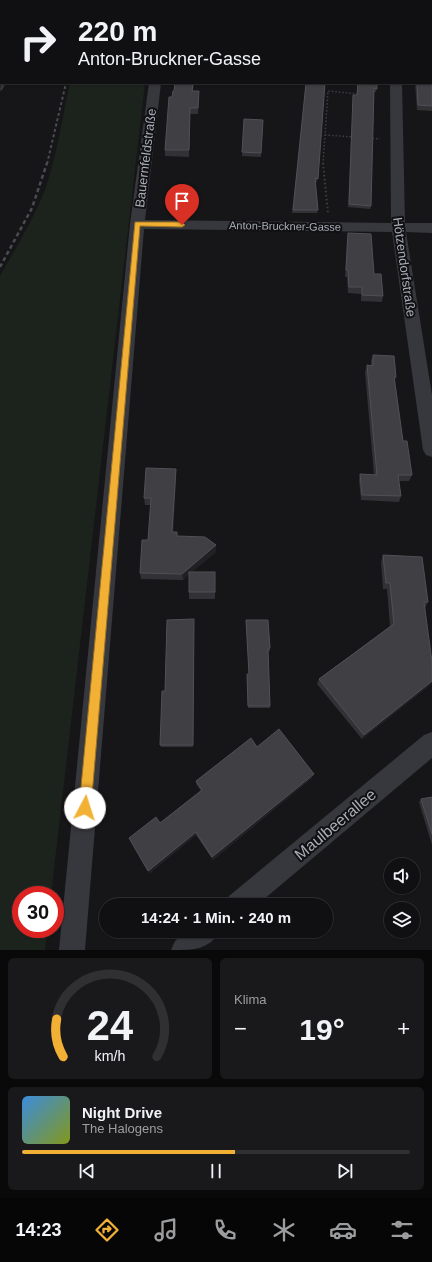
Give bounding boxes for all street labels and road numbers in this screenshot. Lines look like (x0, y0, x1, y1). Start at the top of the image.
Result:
street label: Bauernfeldstraße (132, 108, 159, 208)
street label: Hötzendorfstraße (390, 216, 419, 318)
street label: Anton-Bruckner-Gasse (229, 219, 341, 233)
street label: Maulbeerallee (291, 786, 379, 863)

